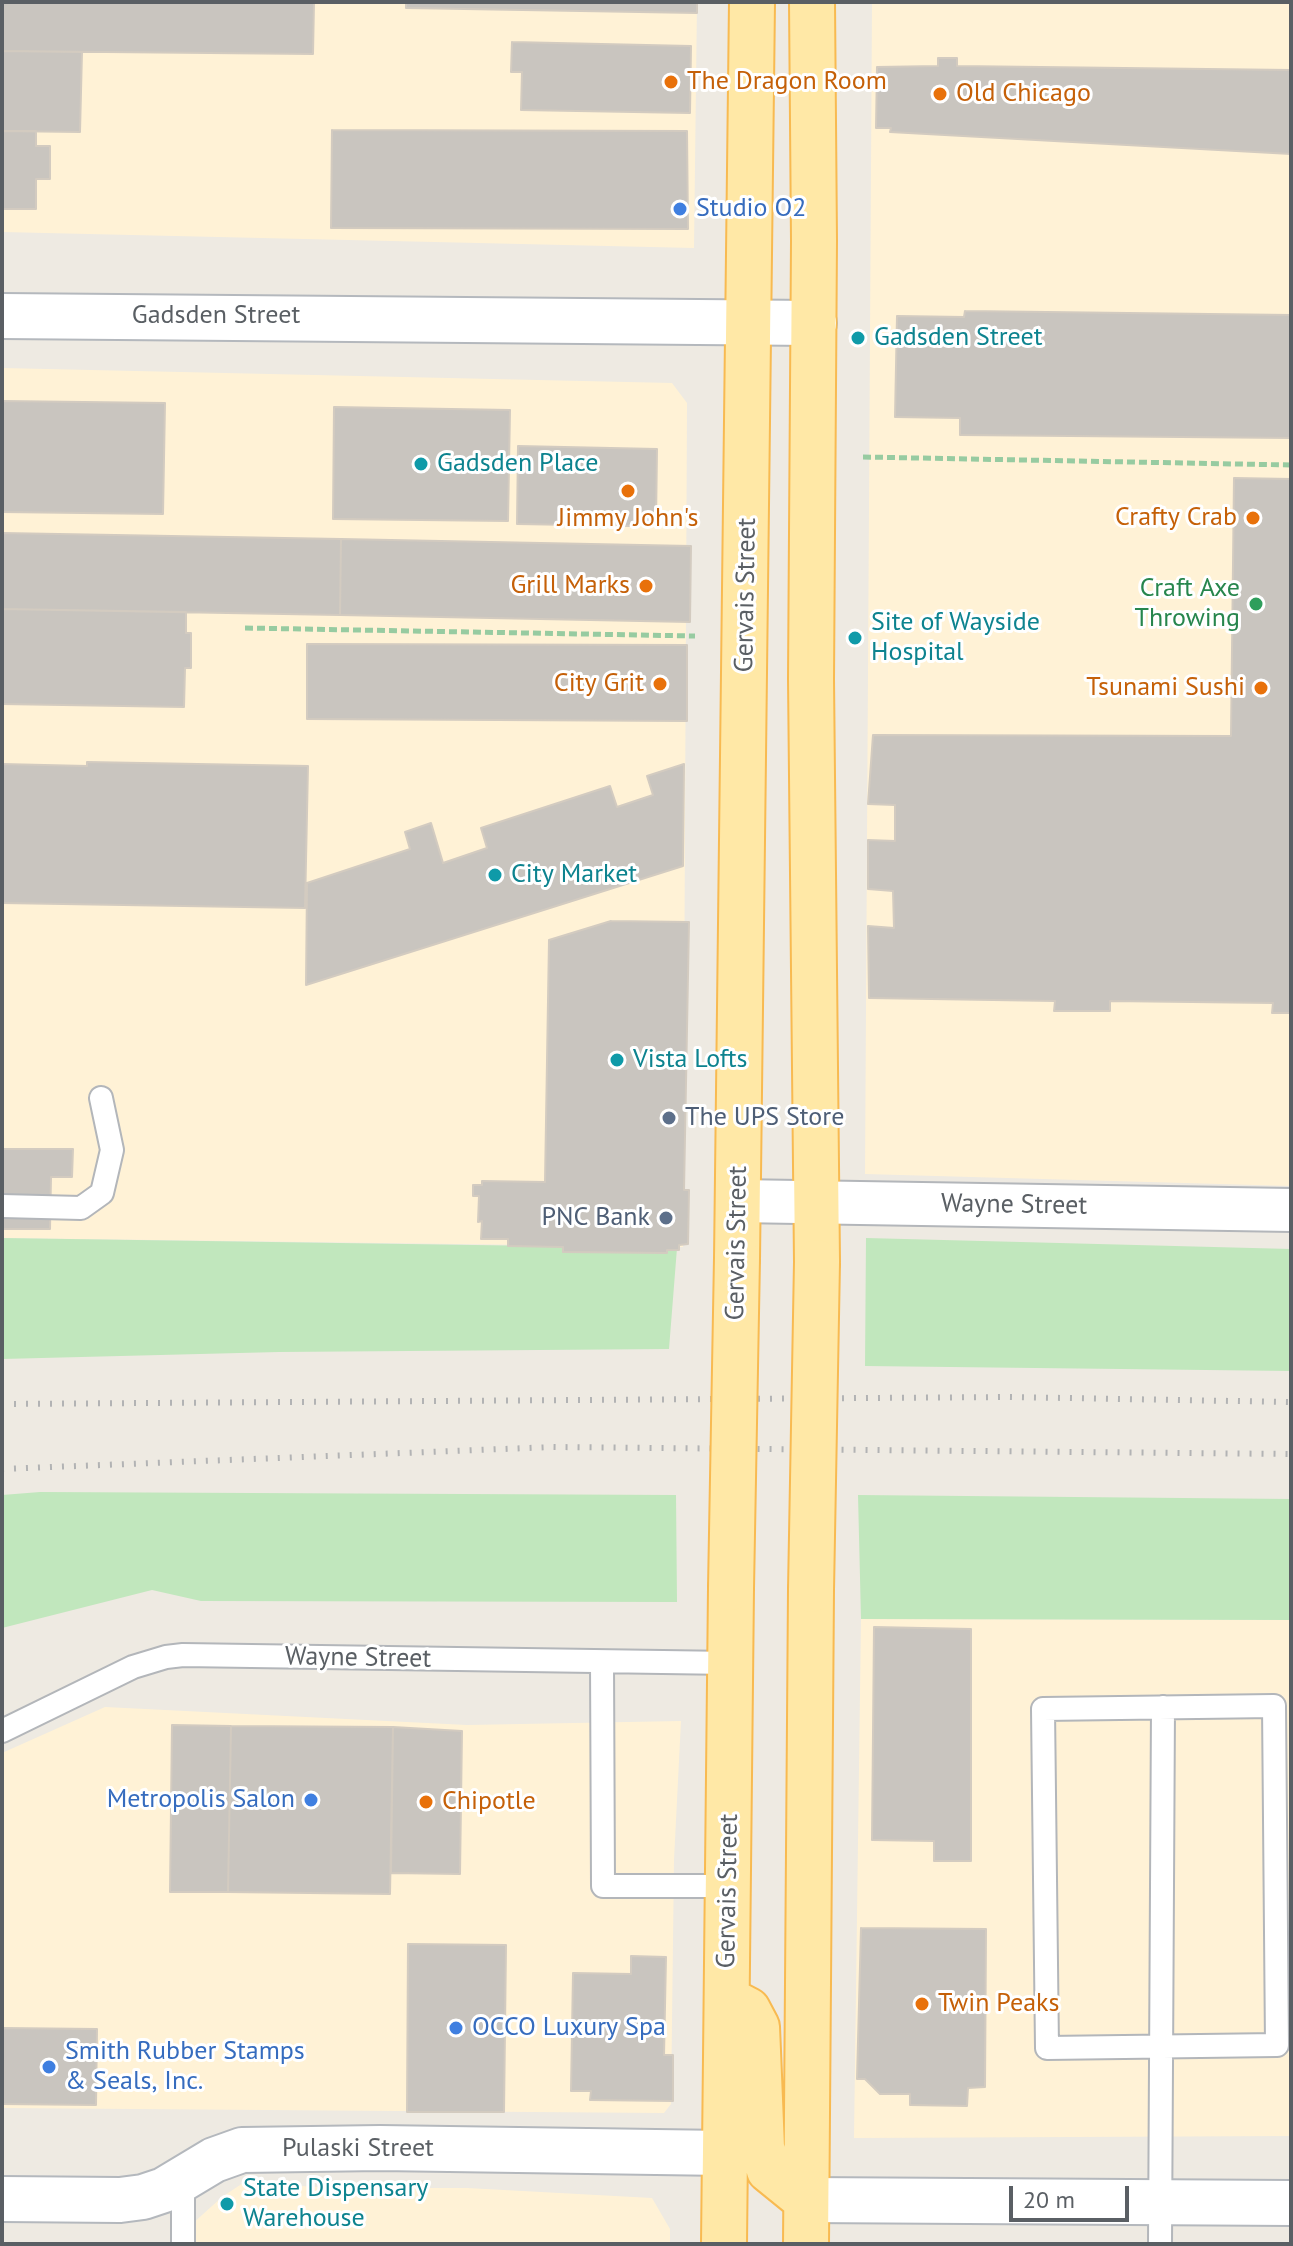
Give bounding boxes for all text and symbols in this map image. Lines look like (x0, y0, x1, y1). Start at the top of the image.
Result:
place label: The Dragon Room (687, 66, 887, 98)
marker: The Dragon Room (662, 73, 680, 91)
place label: Old Chicago (956, 78, 1091, 110)
marker: Old Chicago (931, 85, 949, 103)
place label: Studio O2 (696, 193, 806, 225)
marker: Studio O2 (671, 200, 689, 218)
street label: Gadsden Street (132, 300, 300, 332)
place label: Gadsden Street (874, 322, 1043, 354)
marker: Gadsden Street (849, 329, 867, 347)
place label: Gadsden Place (437, 448, 598, 480)
marker: Gadsden Place (412, 455, 430, 473)
marker: Jimmy John's (619, 482, 637, 500)
place label: Crafty Crab (1115, 502, 1237, 534)
place label: Jimmy John's (558, 503, 698, 535)
marker: Crafty Crab (1244, 509, 1262, 527)
street label: Gervais Street (729, 517, 763, 673)
place label: Grill Marks (510, 570, 630, 602)
place label: Craft Axe Throwing (1135, 573, 1240, 634)
marker: Grill Marks (637, 577, 655, 595)
marker: Craft Axe Throwing (1247, 595, 1265, 613)
place label: Site of Wayside Hospital (871, 607, 1040, 668)
marker: Site of Wayside Hospital (846, 629, 864, 647)
place label: City Grit (554, 668, 644, 700)
place label: Tsunami Sushi (1086, 672, 1245, 704)
marker: City Grit (651, 675, 669, 693)
marker: Tsunami Sushi (1252, 679, 1270, 697)
place label: City Market (511, 859, 637, 891)
marker: City Market (486, 866, 504, 884)
place label: Vista Lofts (633, 1044, 748, 1076)
marker: Vista Lofts (608, 1051, 626, 1069)
place label: The UPS Store (685, 1102, 844, 1134)
marker: The UPS Store (660, 1109, 678, 1127)
street label: Gervais Street (720, 1165, 754, 1321)
street label: Wayne Street (941, 1188, 1087, 1222)
place label: PNC Bank (541, 1202, 650, 1234)
marker: PNC Bank (657, 1209, 675, 1227)
street label: Wayne Street (285, 1641, 431, 1675)
place label: Metropolis Salon (107, 1784, 295, 1816)
place label: Chipotle (442, 1786, 536, 1818)
marker: Metropolis Salon (302, 1791, 320, 1809)
marker: Chipotle (417, 1793, 435, 1811)
street label: Gervais Street (711, 1813, 745, 1969)
place label: Twin Peaks (938, 1988, 1059, 2020)
marker: Twin Peaks (913, 1995, 931, 2013)
place label: OCCO Luxury Spa (472, 2012, 666, 2044)
marker: OCCO Luxury Spa (447, 2019, 465, 2037)
place label: Smith Rubber Stamps & Seals, Inc. (65, 2036, 305, 2098)
marker: Smith Rubber Stamps & Seals, Inc. (40, 2058, 58, 2076)
street label: Pulaski Street (282, 2133, 434, 2165)
scale bar (1013, 2170, 1133, 2220)
place label: State Dispensary Warehouse (243, 2173, 428, 2234)
text: 20 m (1023, 2184, 1075, 2215)
marker: State Dispensary Warehouse (218, 2195, 236, 2213)

